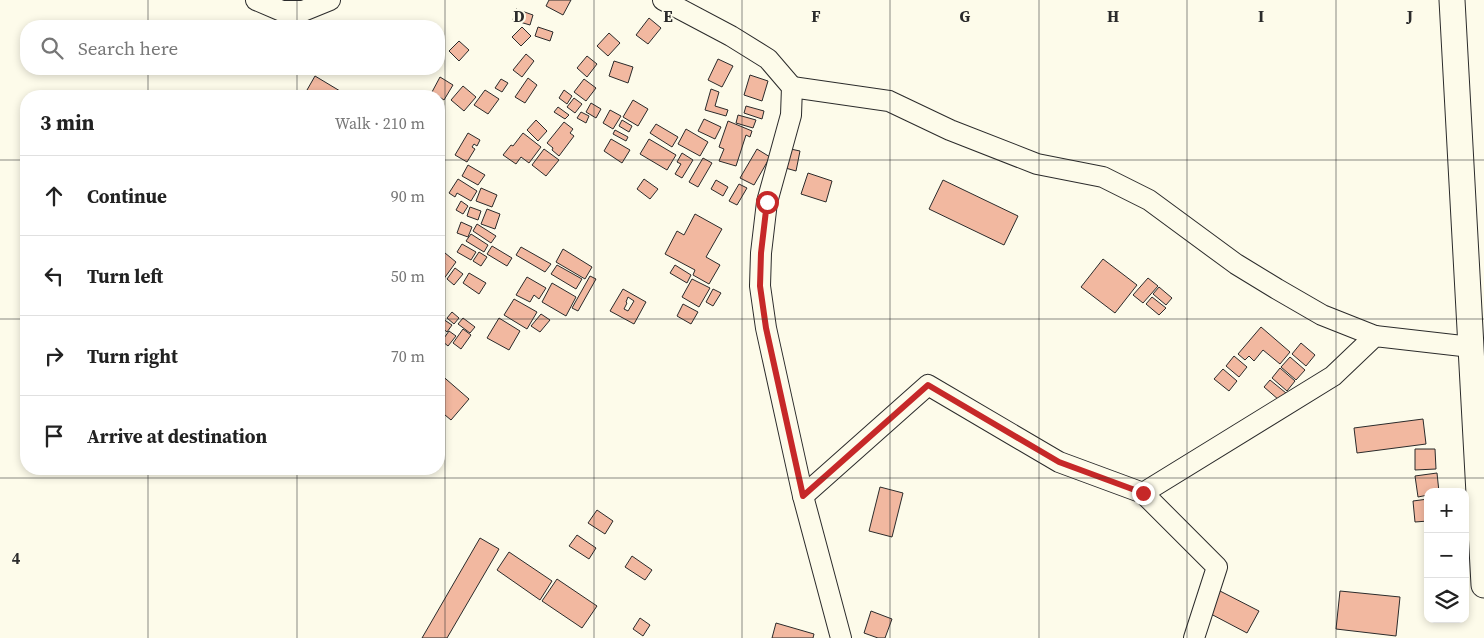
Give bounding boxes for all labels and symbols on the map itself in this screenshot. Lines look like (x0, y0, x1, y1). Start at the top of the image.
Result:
text: D (513, 5, 525, 27)
text: E (663, 5, 673, 27)
text: F (811, 5, 821, 27)
text: G (960, 5, 971, 27)
text: H (1107, 5, 1119, 27)
text: I (1258, 5, 1264, 27)
text: J (1406, 5, 1413, 27)
route start (756, 191, 779, 214)
route end (1132, 482, 1155, 505)
text: 4 (12, 547, 21, 569)

